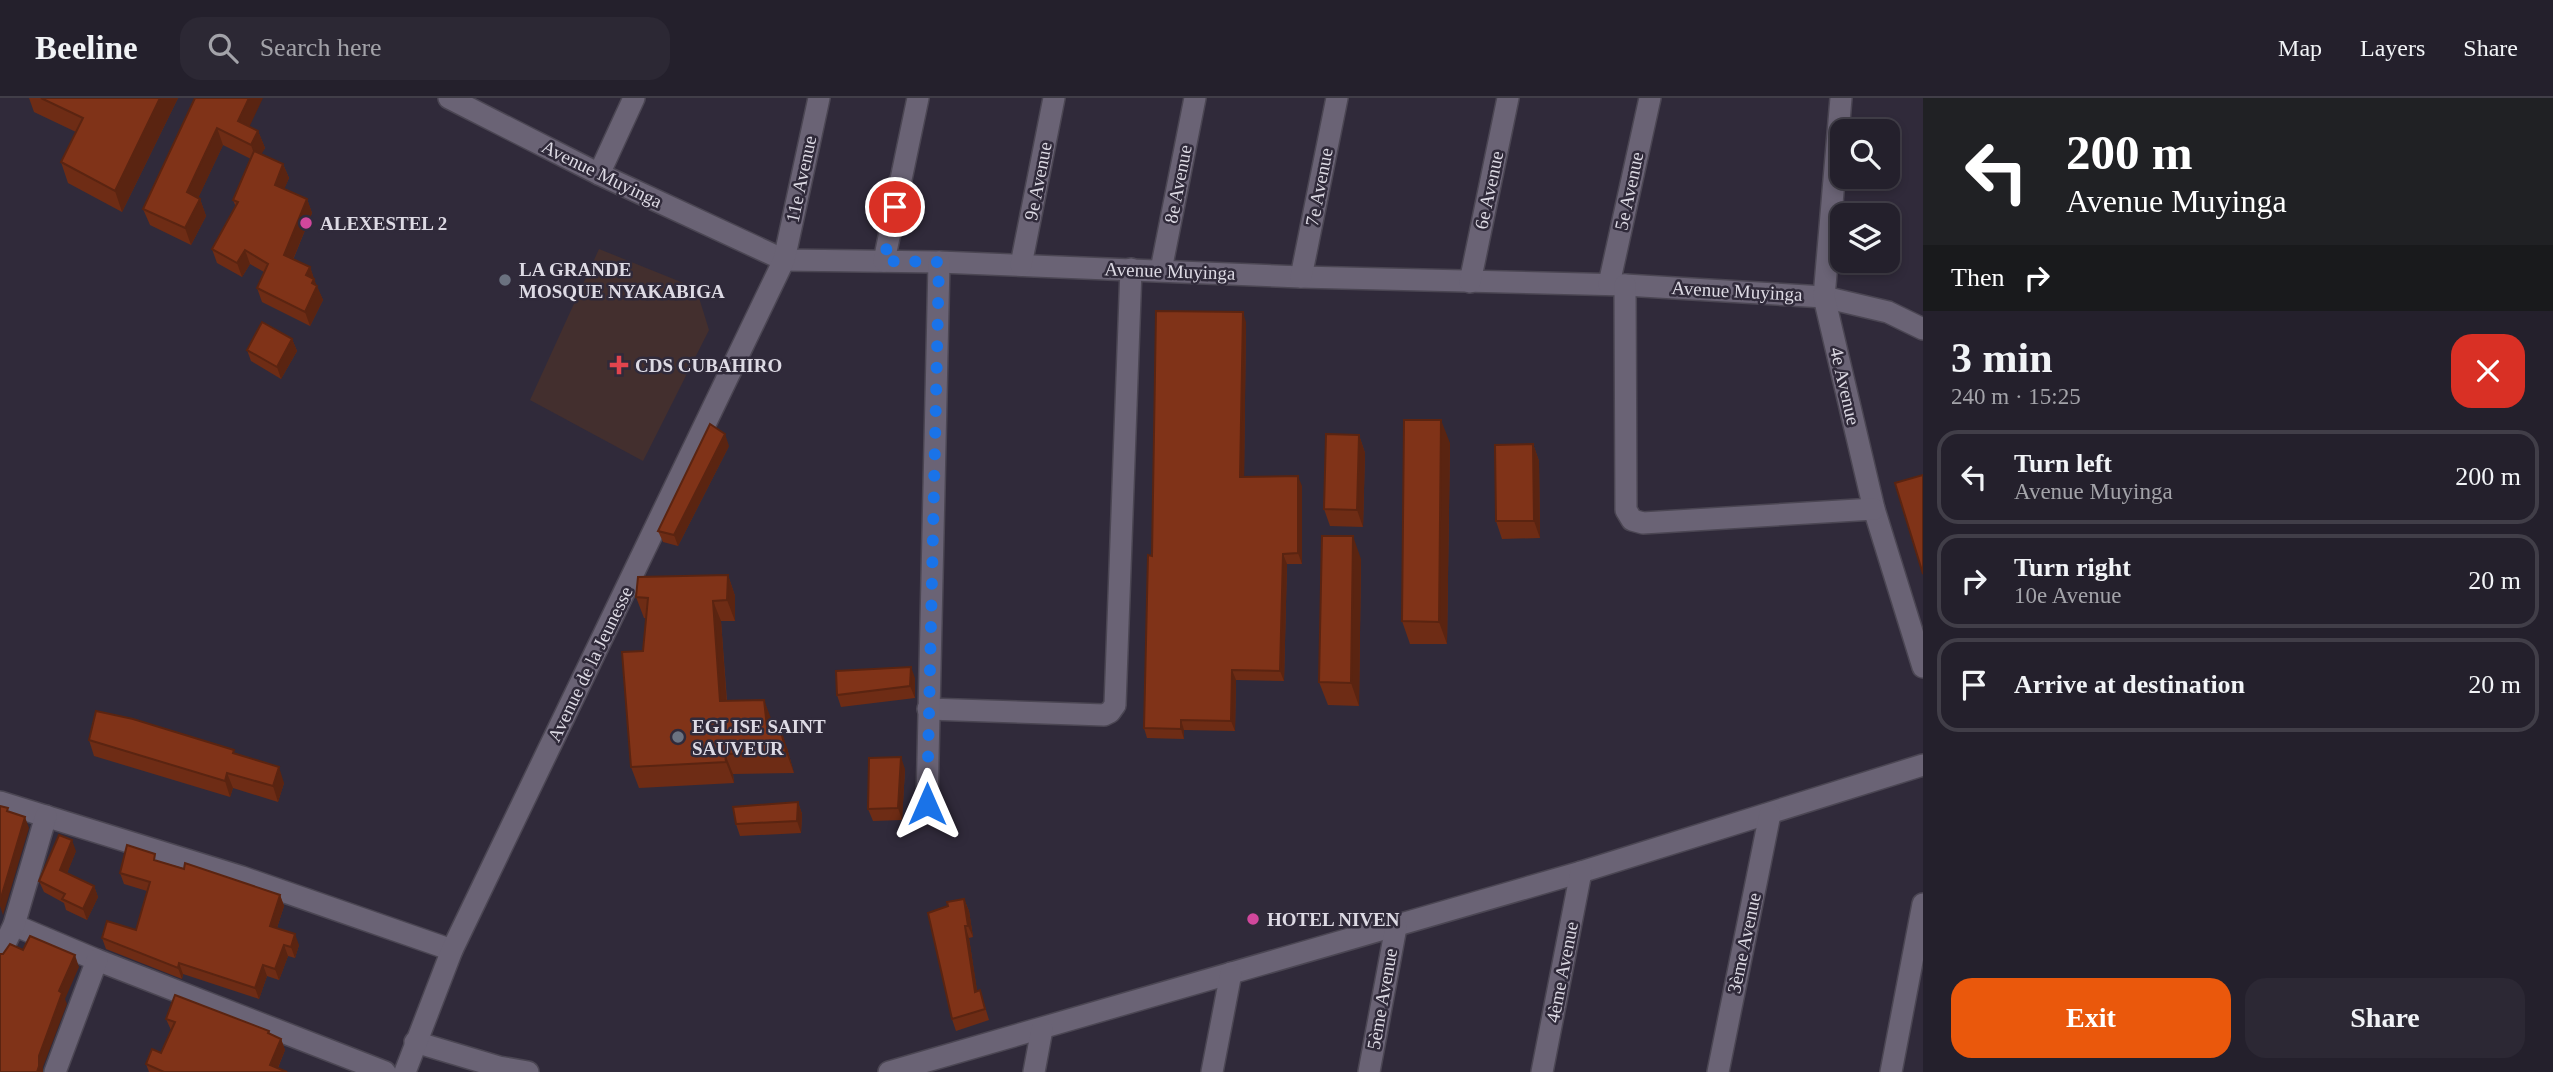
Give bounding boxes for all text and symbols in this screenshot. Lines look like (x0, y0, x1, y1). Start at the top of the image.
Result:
search box (180, 17, 670, 80)
icon: search (204, 29, 242, 67)
text: Beeline (35, 30, 138, 66)
text: Search here (260, 33, 382, 62)
text: Map (2278, 35, 2322, 61)
text: Layers (2360, 35, 2425, 61)
text: Share (2463, 35, 2518, 61)
map controls (1830, 119, 1900, 273)
button: search (1830, 119, 1900, 189)
text: 200 m (2066, 125, 2193, 180)
icon: left (1951, 126, 2042, 217)
street label: 11e Avenue (782, 134, 820, 224)
street label: Avenue Muyinga (539, 136, 666, 212)
street label: 9e Avenue (1020, 140, 1056, 222)
street label: 8e Avenue (1160, 143, 1196, 225)
street label: 7e Avenue (1301, 146, 1337, 228)
street label: 6e Avenue (1470, 149, 1508, 231)
street label: 5e Avenue (1610, 150, 1648, 232)
pin (865, 177, 925, 237)
text: Avenue Muyinga (2066, 183, 2287, 219)
icon: arrive (876, 188, 914, 226)
button: layers (1830, 203, 1900, 273)
place label: ALEXESTEL 2 (320, 213, 447, 234)
marker: ALEXESTEL 2 (298, 215, 314, 231)
street label: Avenue Muyinga (1104, 258, 1236, 284)
place label: LA GRANDE MOSQUE NYAKABIGA (519, 259, 725, 302)
icon: right (2018, 259, 2056, 297)
text: Then (1951, 263, 2004, 292)
marker: LA GRANDE MOSQUE NYAKABIGA (497, 272, 513, 288)
street label: Avenue Muyinga (1671, 277, 1804, 305)
button: close (2451, 334, 2525, 408)
text: 3 min (1951, 335, 2053, 381)
street label: 4e Avenue (1826, 345, 1864, 427)
marker: CDS CUBAHIRO (609, 355, 629, 375)
place label: CDS CUBAHIRO (635, 355, 782, 376)
text: 240 m · 15:25 (1951, 384, 2081, 409)
text: Turn left (2014, 449, 2112, 478)
icon: left (1955, 458, 1993, 496)
text: 200 m (2455, 462, 2521, 491)
text: Avenue Muyinga (2014, 479, 2173, 504)
text: Turn right (2014, 553, 2131, 582)
icon: right (1955, 562, 1993, 600)
text: 20 m (2468, 566, 2521, 595)
street label: Avenue de la Jeunesse (543, 583, 637, 745)
text: 10e Avenue (2014, 583, 2122, 608)
icon: arrive (1955, 666, 1993, 704)
text: Arrive at destination (2014, 670, 2245, 699)
text: 20 m (2468, 670, 2521, 699)
place label: EGLISE SAINT SAUVEUR (692, 716, 826, 759)
marker: EGLISE SAINT SAUVEUR (670, 729, 686, 745)
position arrow (890, 767, 964, 841)
street label: 3ème Avenue (1723, 891, 1765, 995)
place label: HOTEL NIVEN (1267, 909, 1400, 930)
marker: HOTEL NIVEN (1245, 911, 1261, 927)
street label: 4ème Avenue (1542, 920, 1582, 1024)
street label: 5ème Avenue (1363, 947, 1401, 1051)
button: Exit (1951, 978, 2231, 1058)
button: Share (2245, 978, 2525, 1058)

